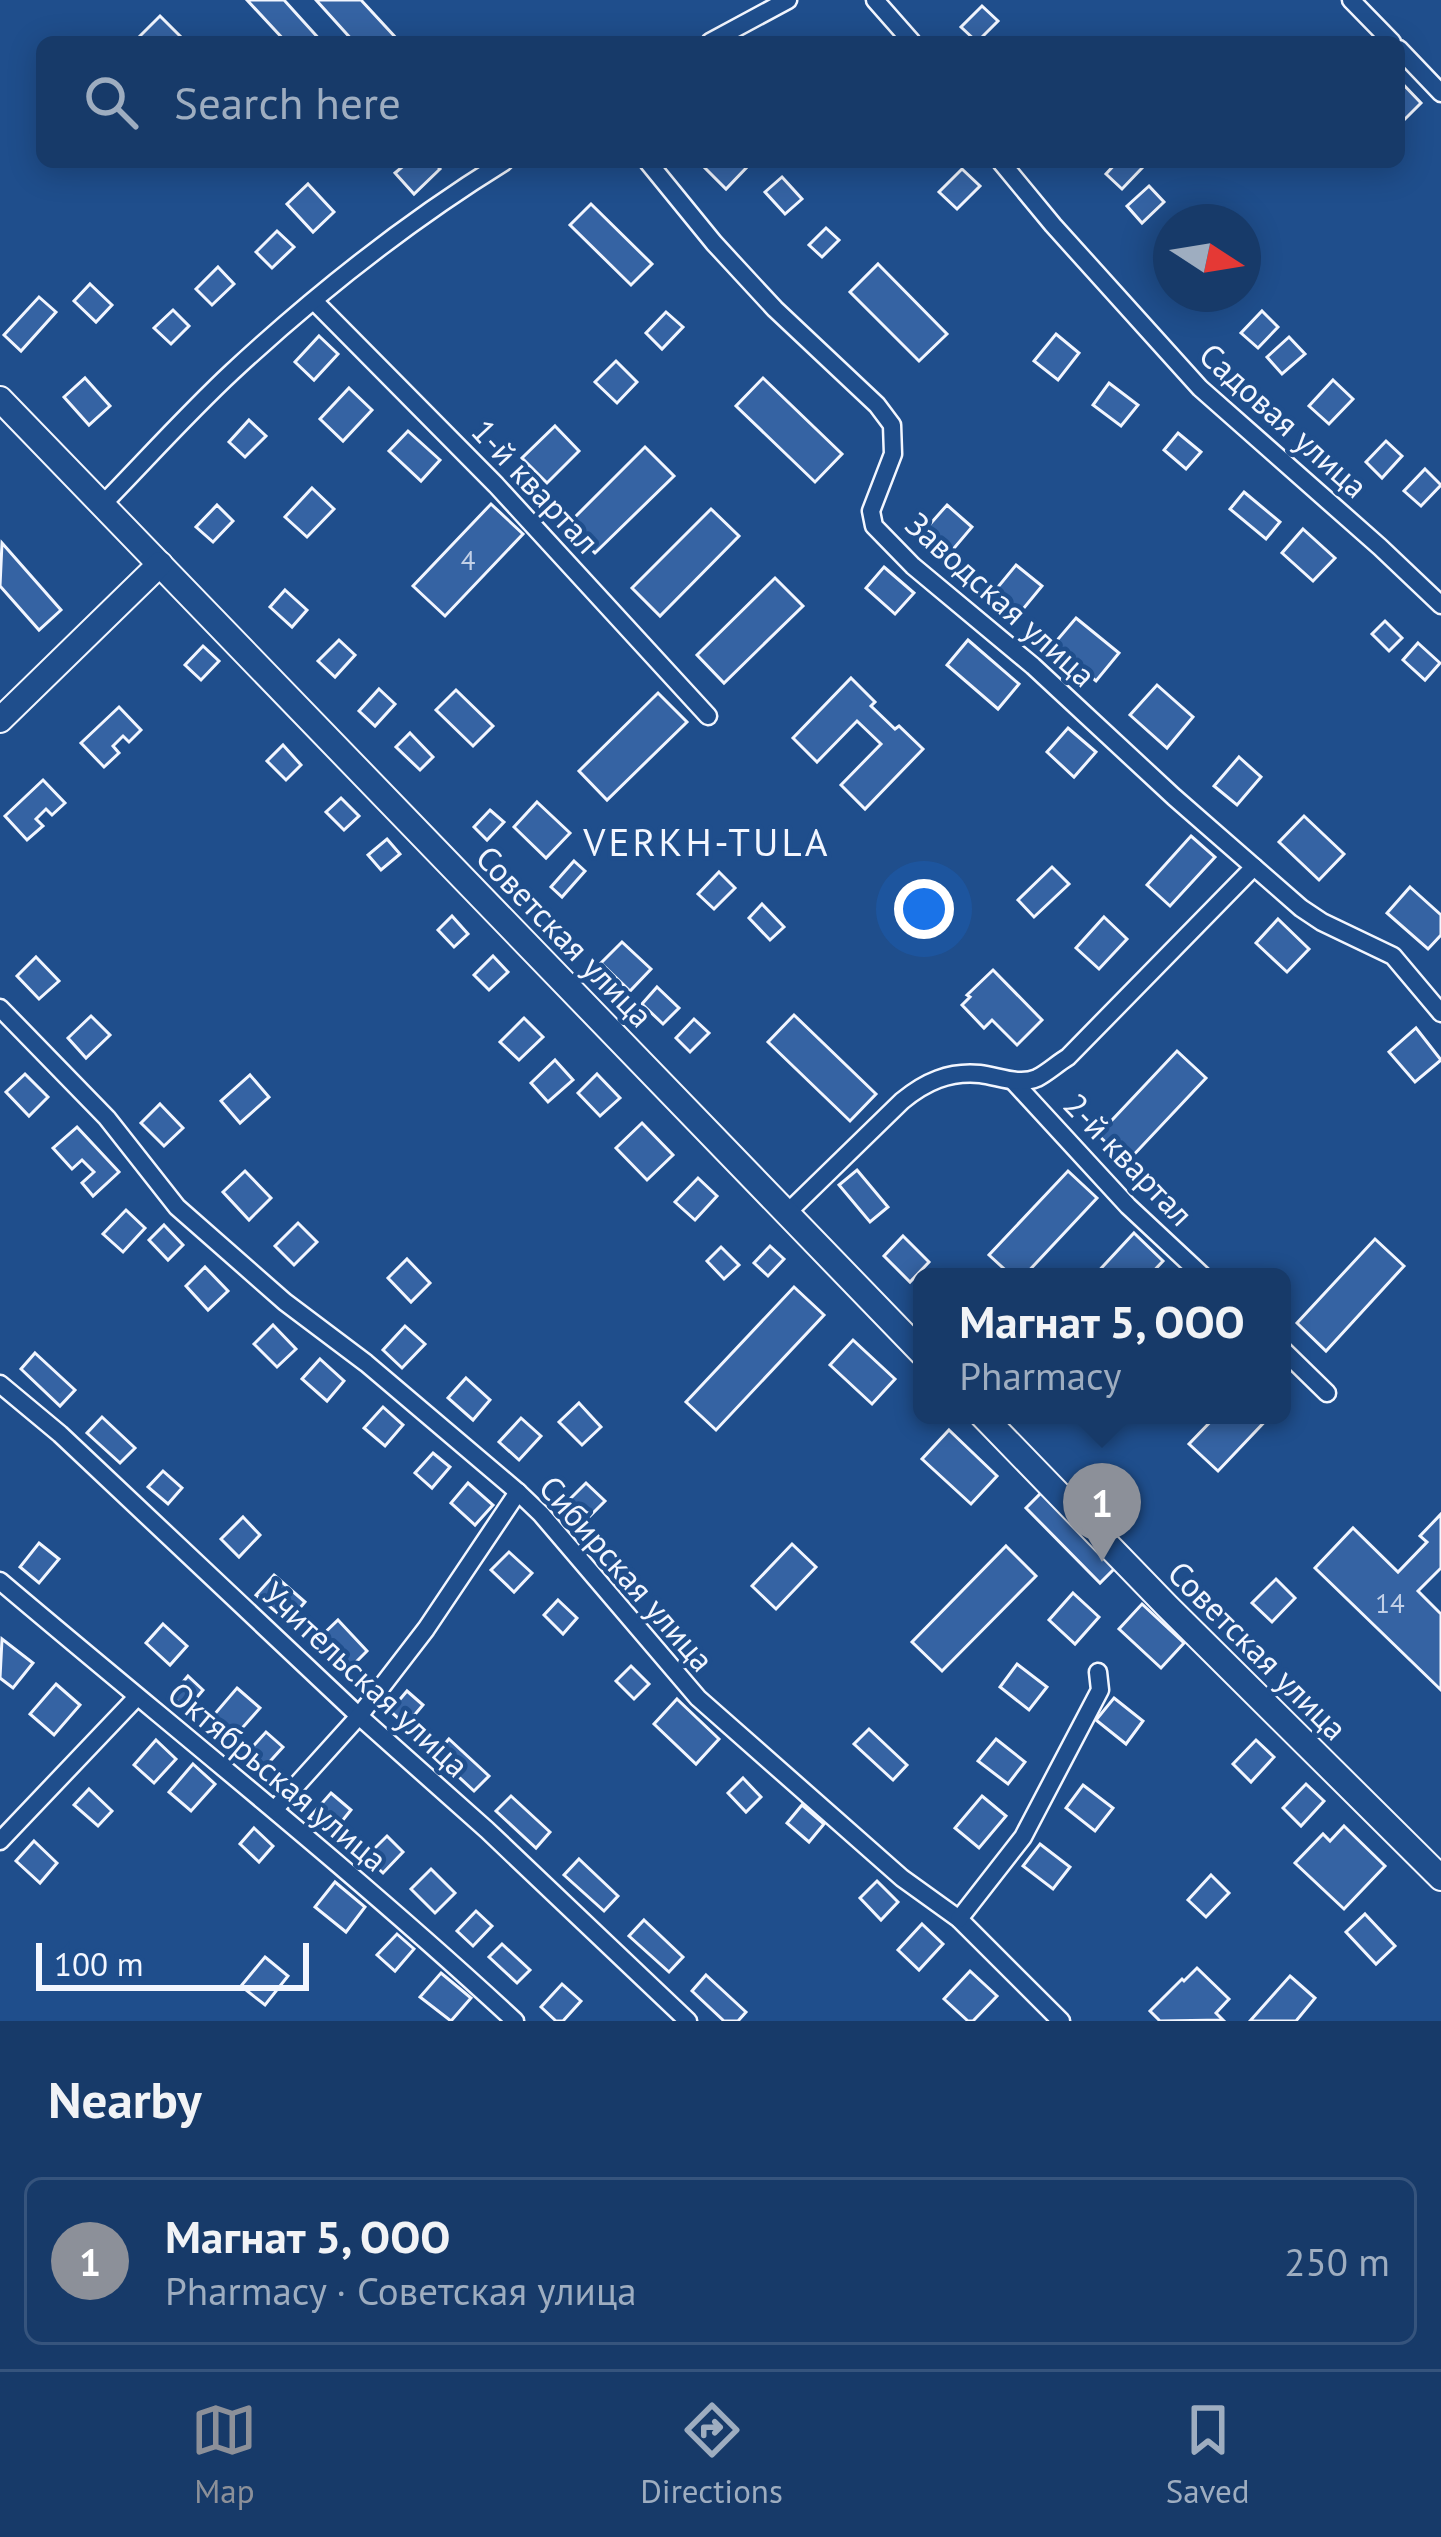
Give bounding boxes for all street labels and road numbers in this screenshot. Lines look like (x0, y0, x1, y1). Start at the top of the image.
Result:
street label: Садовая улица (1191, 333, 1377, 507)
street label: 1-й квартал (463, 410, 609, 562)
street label: Заводская улица (897, 502, 1105, 696)
street label: Советская улица (467, 836, 663, 1036)
street label: 2-й квартал (1055, 1083, 1203, 1235)
street label: Сибирская улица (530, 1466, 724, 1680)
street label: Советская улица (1159, 1551, 1357, 1749)
street label: Учительская улица (254, 1572, 478, 1786)
street label: Октябрьская улица (160, 1672, 396, 1880)

